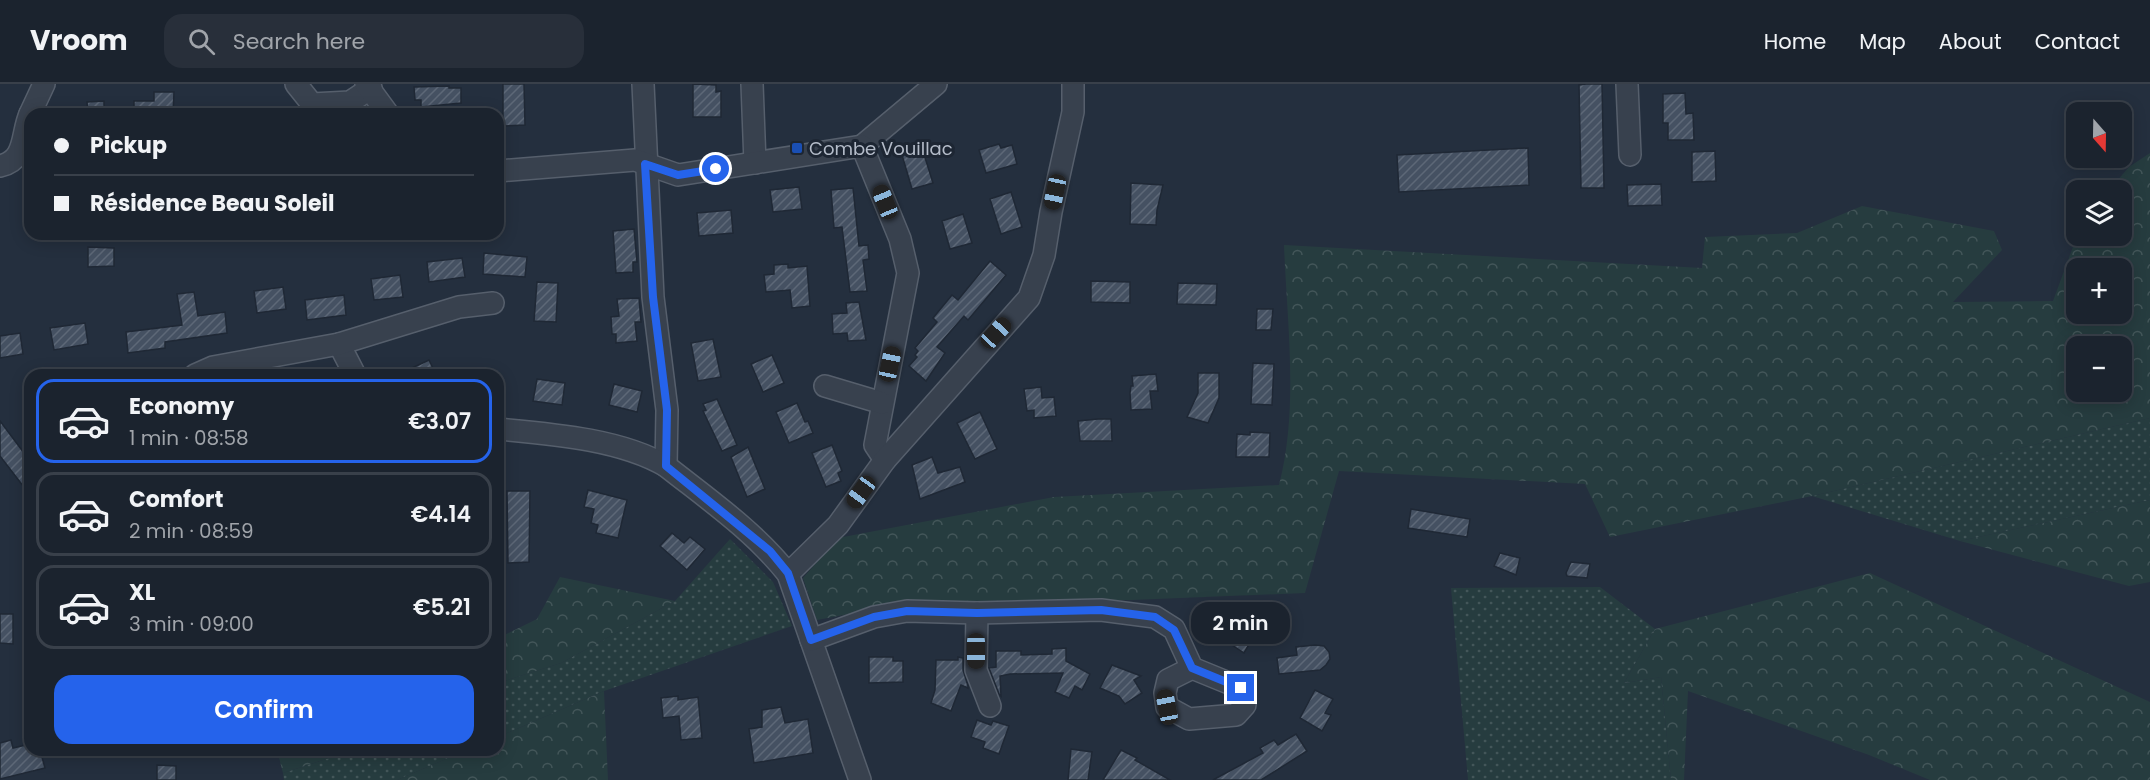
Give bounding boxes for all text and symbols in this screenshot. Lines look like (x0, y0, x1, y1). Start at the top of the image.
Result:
search box (164, 14, 584, 68)
text: Vroom (30, 21, 128, 60)
icon: search (185, 25, 218, 58)
text: Search here (233, 26, 365, 57)
text: Home (1764, 27, 1826, 56)
text: Map (1859, 27, 1906, 56)
text: About (1939, 27, 2002, 56)
text: Contact (2035, 27, 2120, 56)
north arrow (2066, 102, 2132, 168)
map controls (2066, 102, 2132, 402)
text: Pickup (90, 130, 167, 161)
place label: Combe Vouillac (809, 136, 953, 161)
marker: Combe Vouillac (790, 141, 804, 155)
route start (702, 155, 729, 182)
car (1042, 173, 1068, 211)
button: layers (2066, 180, 2132, 246)
car (870, 182, 900, 222)
text: Résidence Beau Soleil (90, 188, 335, 219)
button: + (2066, 258, 2132, 324)
car (977, 314, 1015, 352)
button: − (2066, 336, 2132, 402)
car (877, 345, 903, 383)
text: Economy (129, 391, 234, 422)
icon: car (57, 394, 111, 448)
text: €3.07 (408, 406, 471, 437)
text: 1 min · 08:58 (129, 424, 249, 452)
car (843, 472, 879, 512)
text: Comfort (129, 484, 223, 515)
icon: car (57, 487, 111, 541)
text: €4.14 (411, 499, 471, 530)
text: 2 min · 08:59 (129, 517, 254, 545)
text: XL (129, 577, 155, 608)
icon: car (57, 580, 111, 634)
text: €5.21 (413, 592, 471, 623)
callout: 2 min (1192, 601, 1290, 643)
text: 2 min (1213, 609, 1268, 637)
text: 3 min · 09:00 (129, 610, 254, 638)
car (967, 633, 985, 669)
route end (1227, 674, 1254, 701)
button: Confirm (54, 675, 474, 744)
car (1155, 688, 1179, 726)

